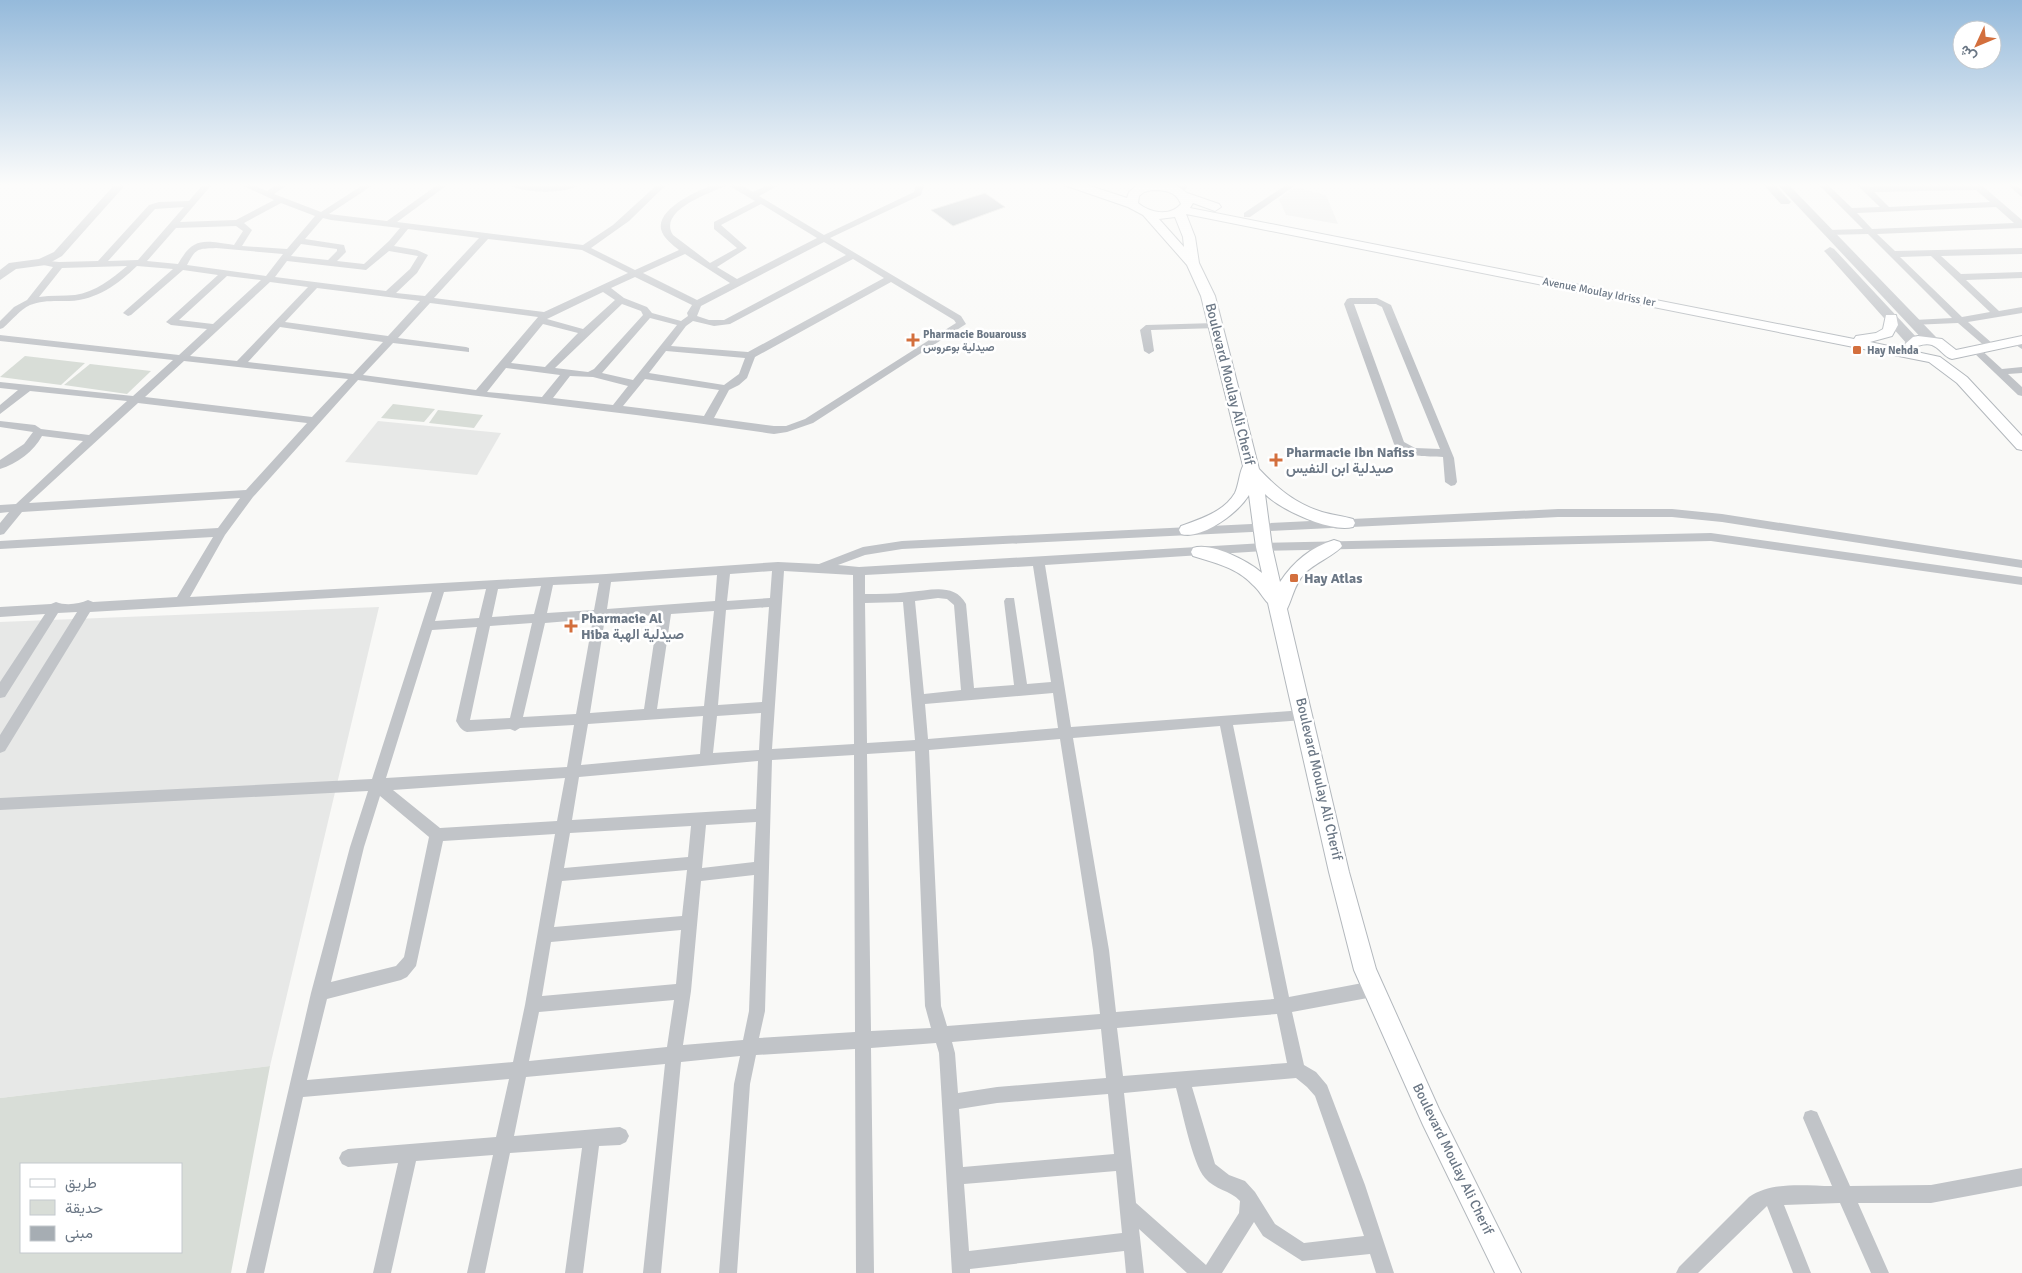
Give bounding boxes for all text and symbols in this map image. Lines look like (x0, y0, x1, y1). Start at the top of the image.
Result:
north arrow (1952, 20, 2002, 70)
text: ش (1956, 42, 1980, 66)
street label: Avenue Moulay Idriss Ier (1541, 275, 1657, 309)
street label: Boulevard Moulay Ali Cherif (1202, 301, 1259, 468)
place label: Pharmacie Bouarouss صيدلية بوعروس (923, 328, 1026, 354)
marker: Pharmacie Bouarouss صيدلية بوعروس (907, 334, 919, 346)
marker: Hay Nehda (1851, 344, 1863, 356)
place label: Hay Nehda (1867, 344, 1919, 357)
place label: Pharmacie Ibn Nafiss صيدلية ابن النفيس (1286, 444, 1414, 477)
marker: Pharmacie Ibn Nafiss صيدلية ابن النفيس (1270, 454, 1282, 466)
place label: Hay Atlas (1304, 570, 1362, 587)
marker: Hay Atlas (1288, 572, 1300, 584)
place label: Pharmacie Al Hiba صيدلية الهبة (581, 610, 684, 643)
marker: Pharmacie Al Hiba صيدلية الهبة (565, 620, 577, 632)
street label: Boulevard Moulay Ali Cherif (1292, 696, 1346, 863)
street label: Boulevard Moulay Ali Cherif (1409, 1081, 1498, 1239)
legend (20, 1163, 182, 1253)
text: طريق (65, 1174, 97, 1193)
text: حديقة (65, 1199, 103, 1217)
text: مبنى (65, 1224, 93, 1243)

